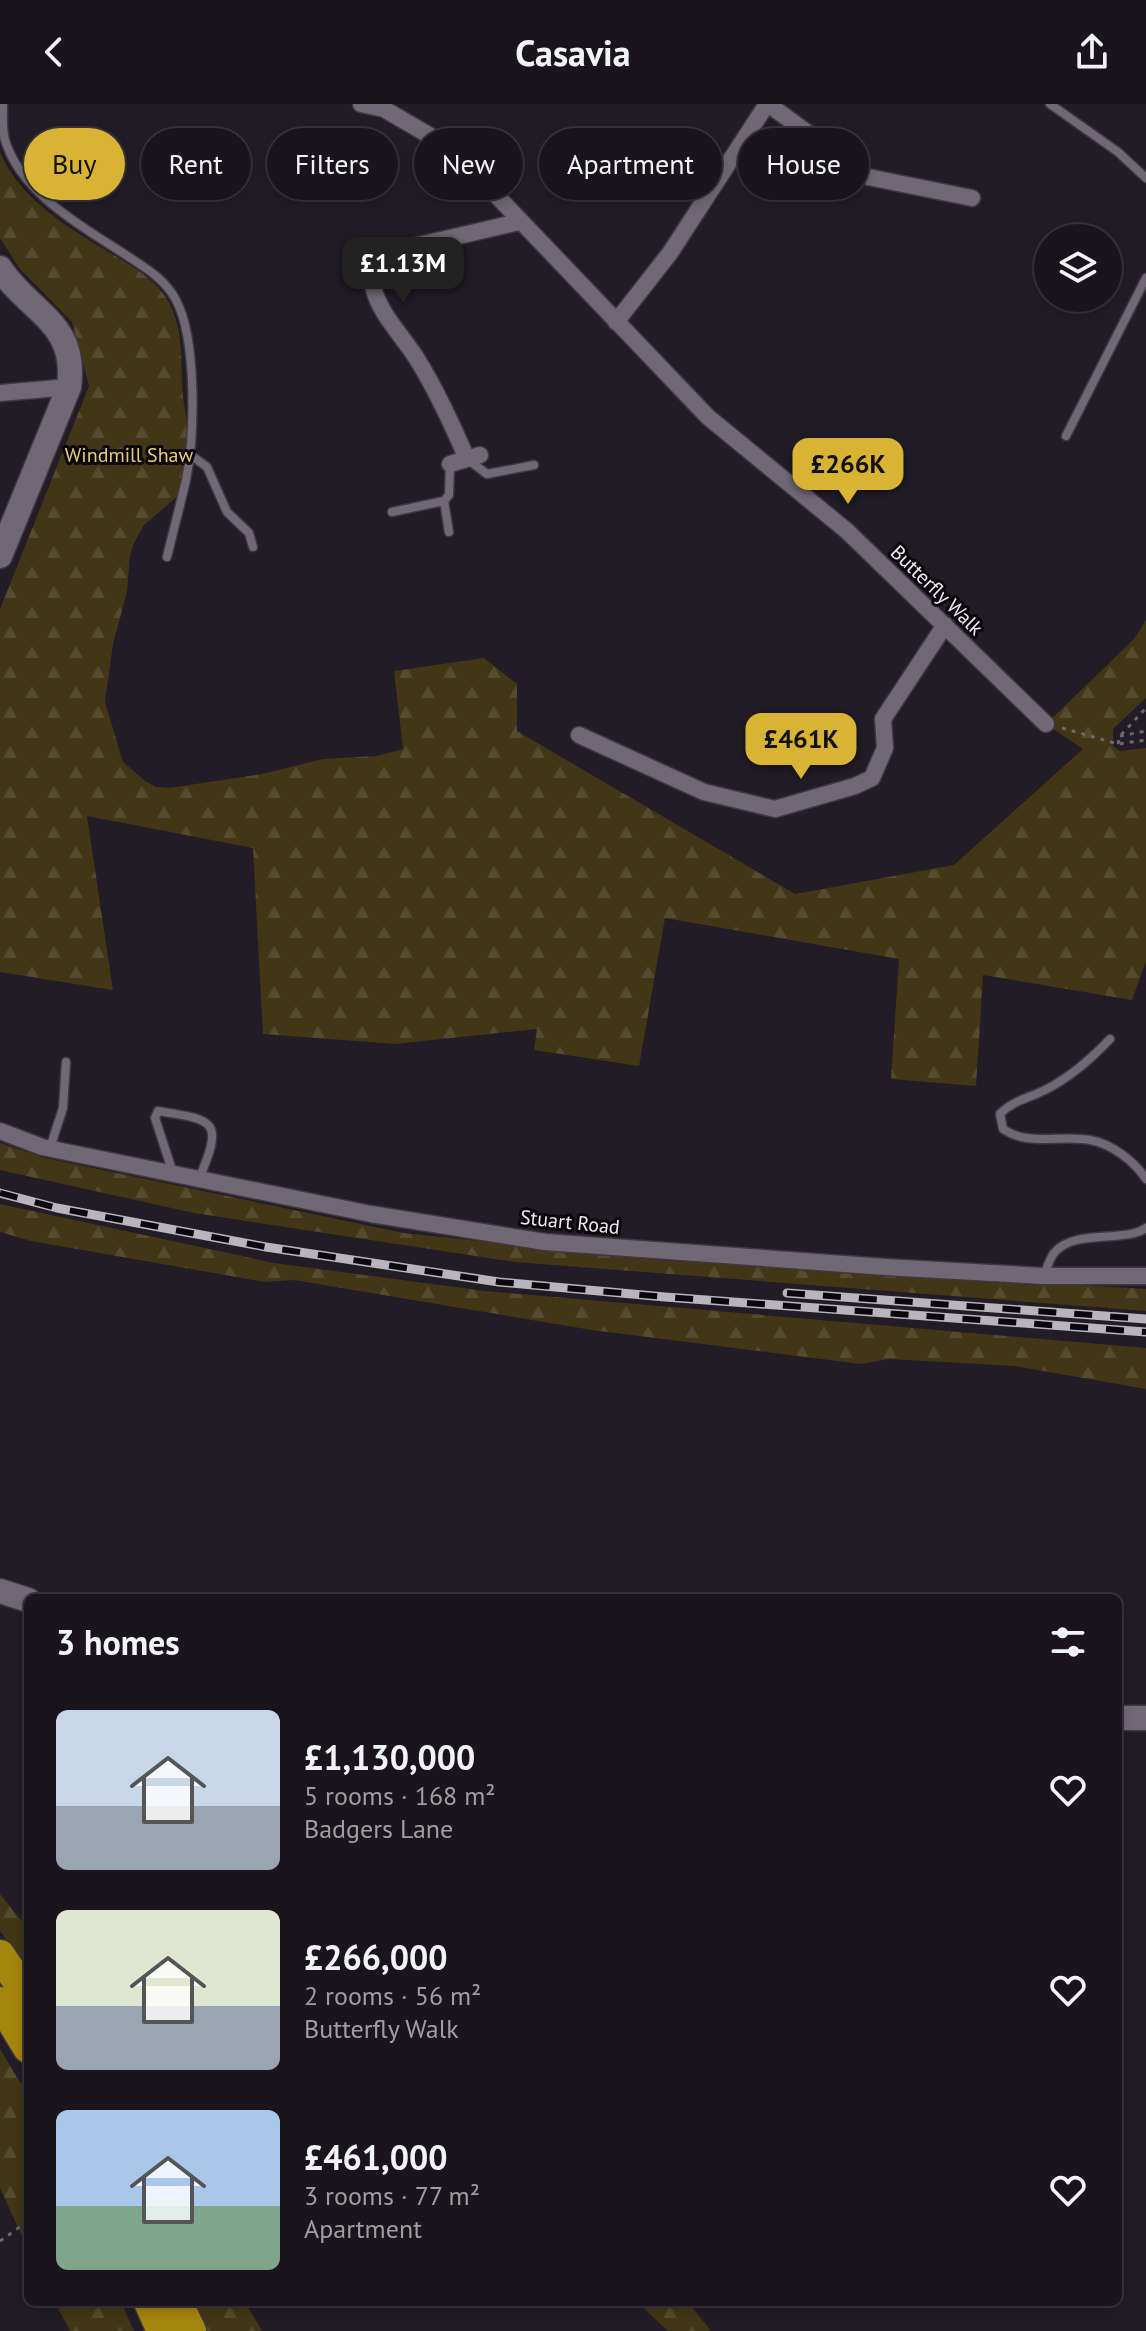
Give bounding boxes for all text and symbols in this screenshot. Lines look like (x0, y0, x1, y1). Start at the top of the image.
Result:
text: Casavia (515, 29, 631, 76)
icon: back (32, 30, 76, 74)
icon: share (1070, 30, 1114, 74)
chip: Buy (24, 128, 125, 200)
chip: Rent (141, 128, 251, 200)
chip: Filters (267, 128, 398, 200)
chip: New (414, 128, 523, 200)
chip: Apartment (539, 128, 722, 200)
chip: House (738, 128, 869, 200)
map controls (1034, 224, 1122, 312)
button: layers (1034, 224, 1122, 312)
pin: £1.13M (338, 237, 468, 305)
text: £1.13M (360, 246, 446, 279)
pin: £266K (792, 438, 904, 506)
park label: Windmill Shaw (65, 442, 194, 468)
text: £266K (810, 447, 886, 480)
street label: Butterfly Walk (885, 539, 989, 641)
pin: £461K (745, 713, 857, 781)
text: £461K (763, 722, 839, 755)
street label: Stuart Road (519, 1204, 621, 1240)
text: 3 homes (56, 1620, 180, 1664)
icon: filters (1046, 1620, 1090, 1664)
text: £1,130,000 (304, 1735, 475, 1779)
icon: home (120, 1742, 216, 1838)
icon: heart (1046, 1768, 1090, 1812)
text: 5 rooms · 168 m² (304, 1779, 496, 1812)
text: Badgers Lane (304, 1812, 453, 1845)
text: £266,000 (304, 1935, 448, 1979)
icon: home (120, 1942, 216, 2038)
icon: heart (1046, 1968, 1090, 2012)
text: 2 rooms · 56 m² (304, 1979, 481, 2012)
text: Butterfly Walk (304, 2012, 459, 2045)
text: £461,000 (304, 2135, 448, 2179)
icon: home (120, 2142, 216, 2238)
icon: heart (1046, 2168, 1090, 2212)
text: 3 rooms · 77 m² (304, 2179, 480, 2212)
text: Apartment (304, 2212, 422, 2245)

